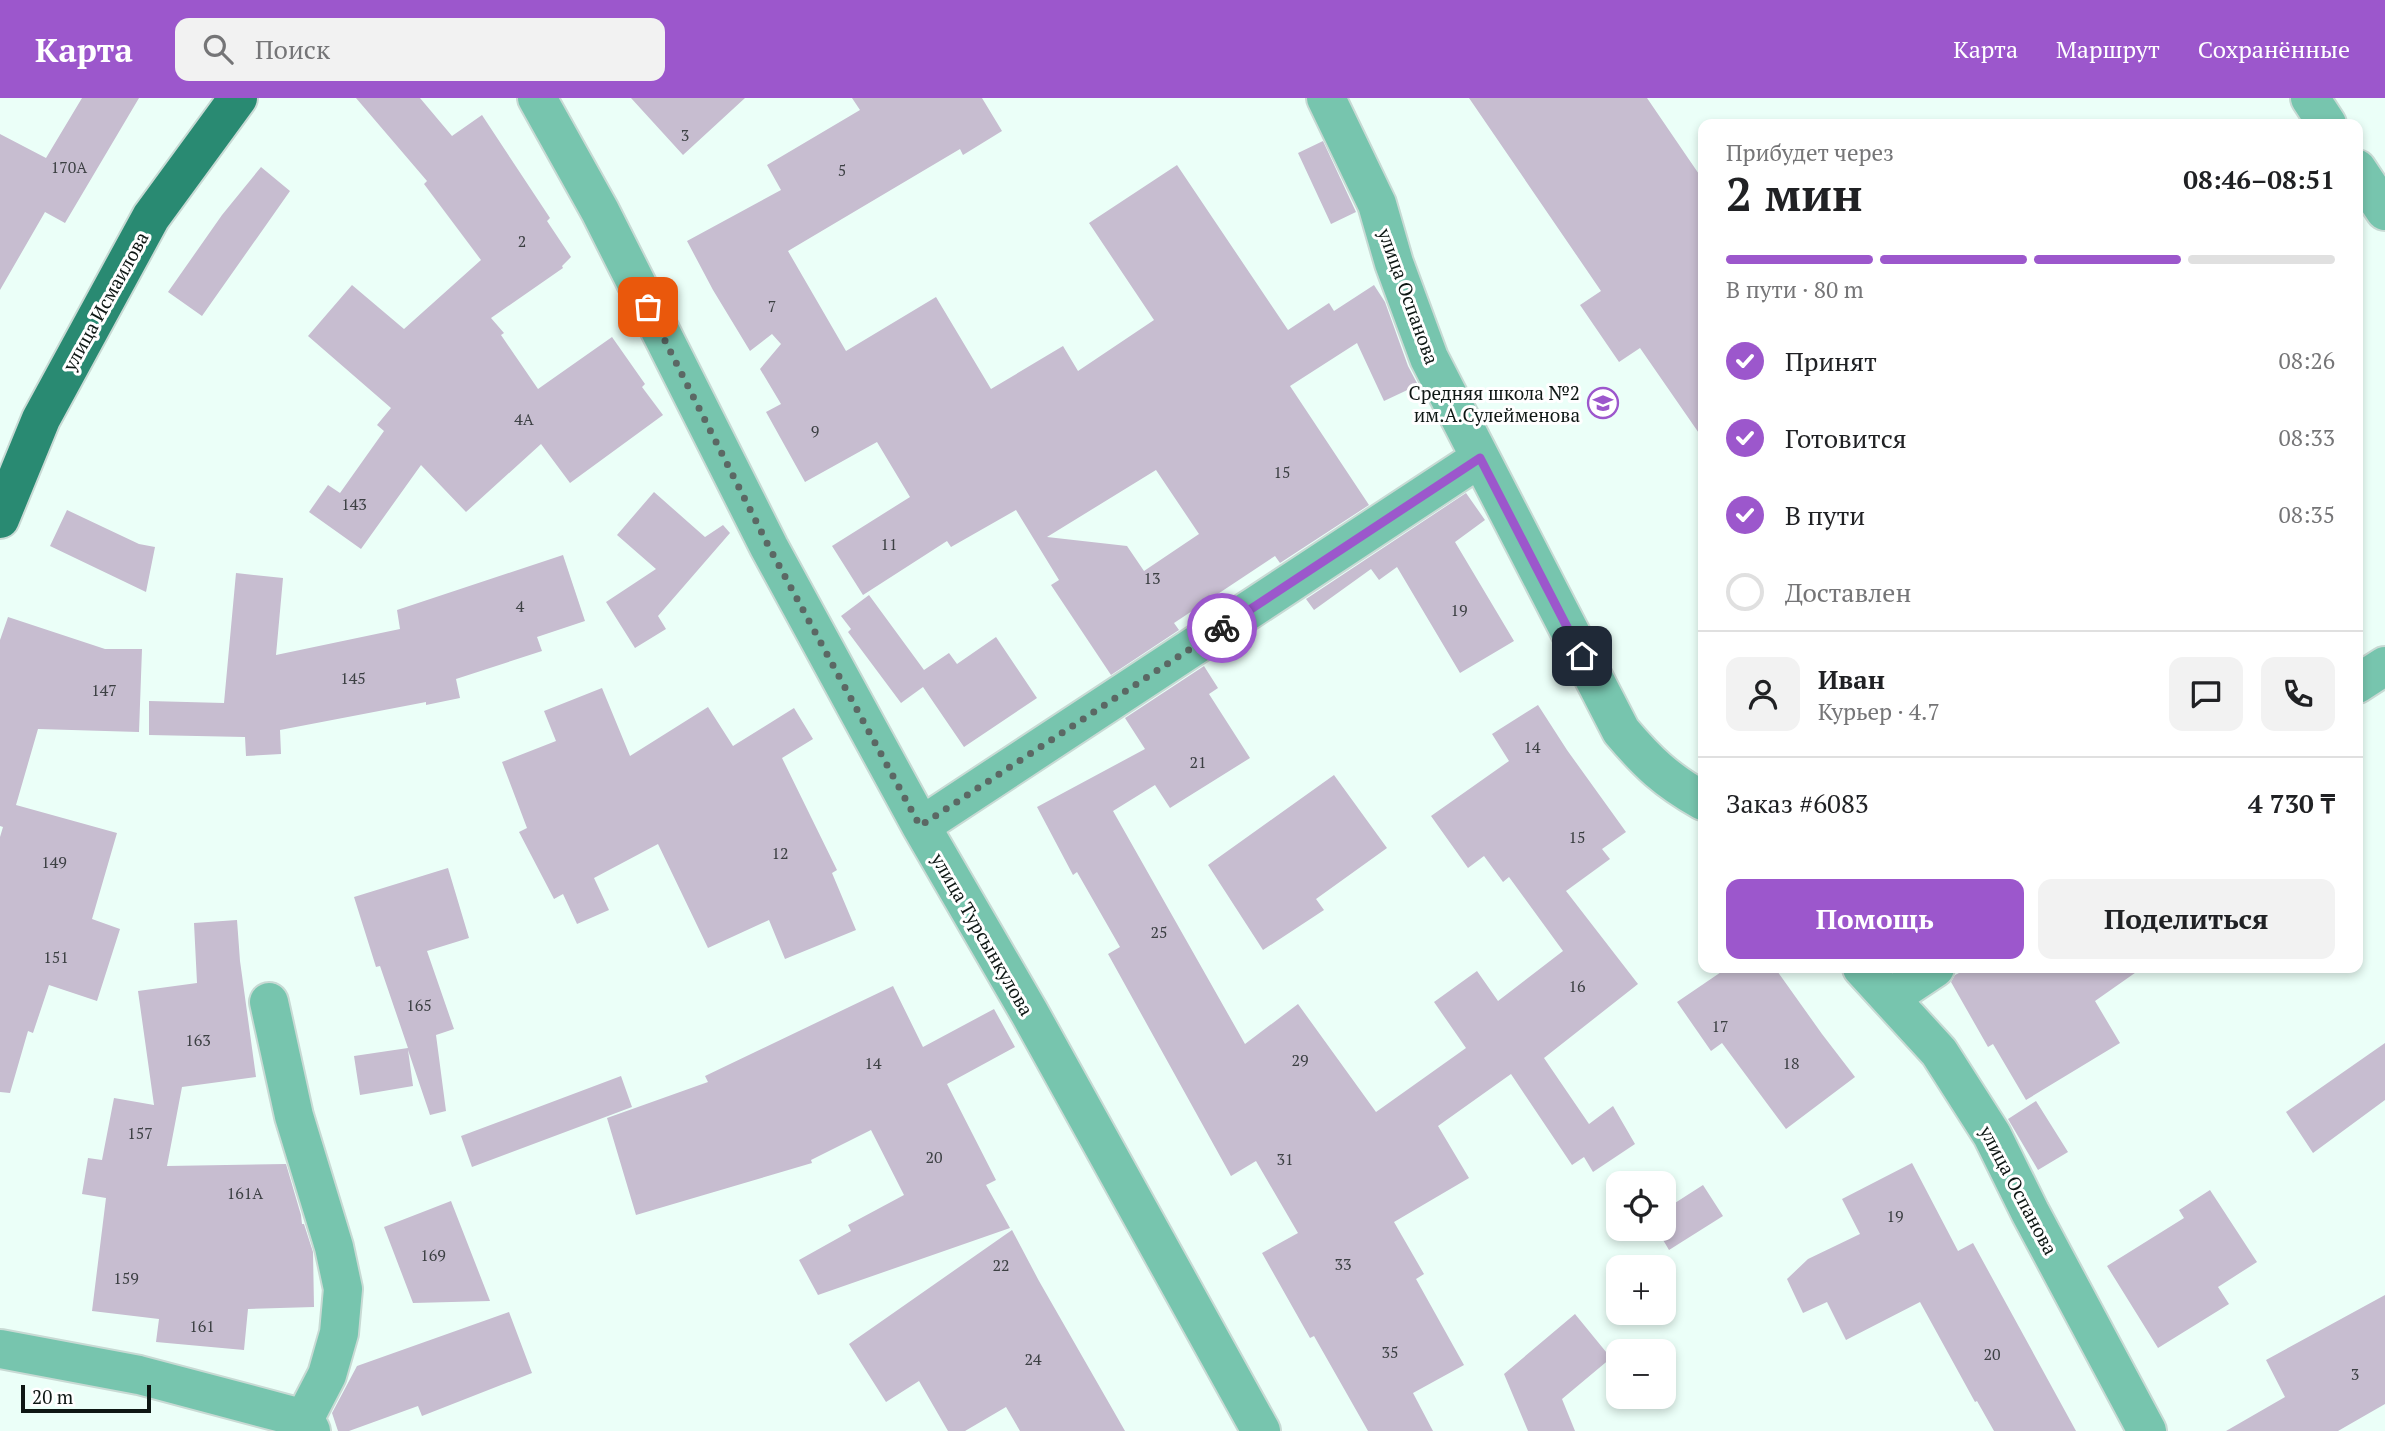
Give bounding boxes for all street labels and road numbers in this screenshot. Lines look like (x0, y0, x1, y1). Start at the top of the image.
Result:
street label: улица Оспанова (1372, 224, 1445, 368)
street label: улица Исмаилова (56, 227, 154, 376)
street label: улица Турсынкулова (926, 847, 1040, 1020)
street label: улица Оспанова (1974, 1120, 2064, 1259)

